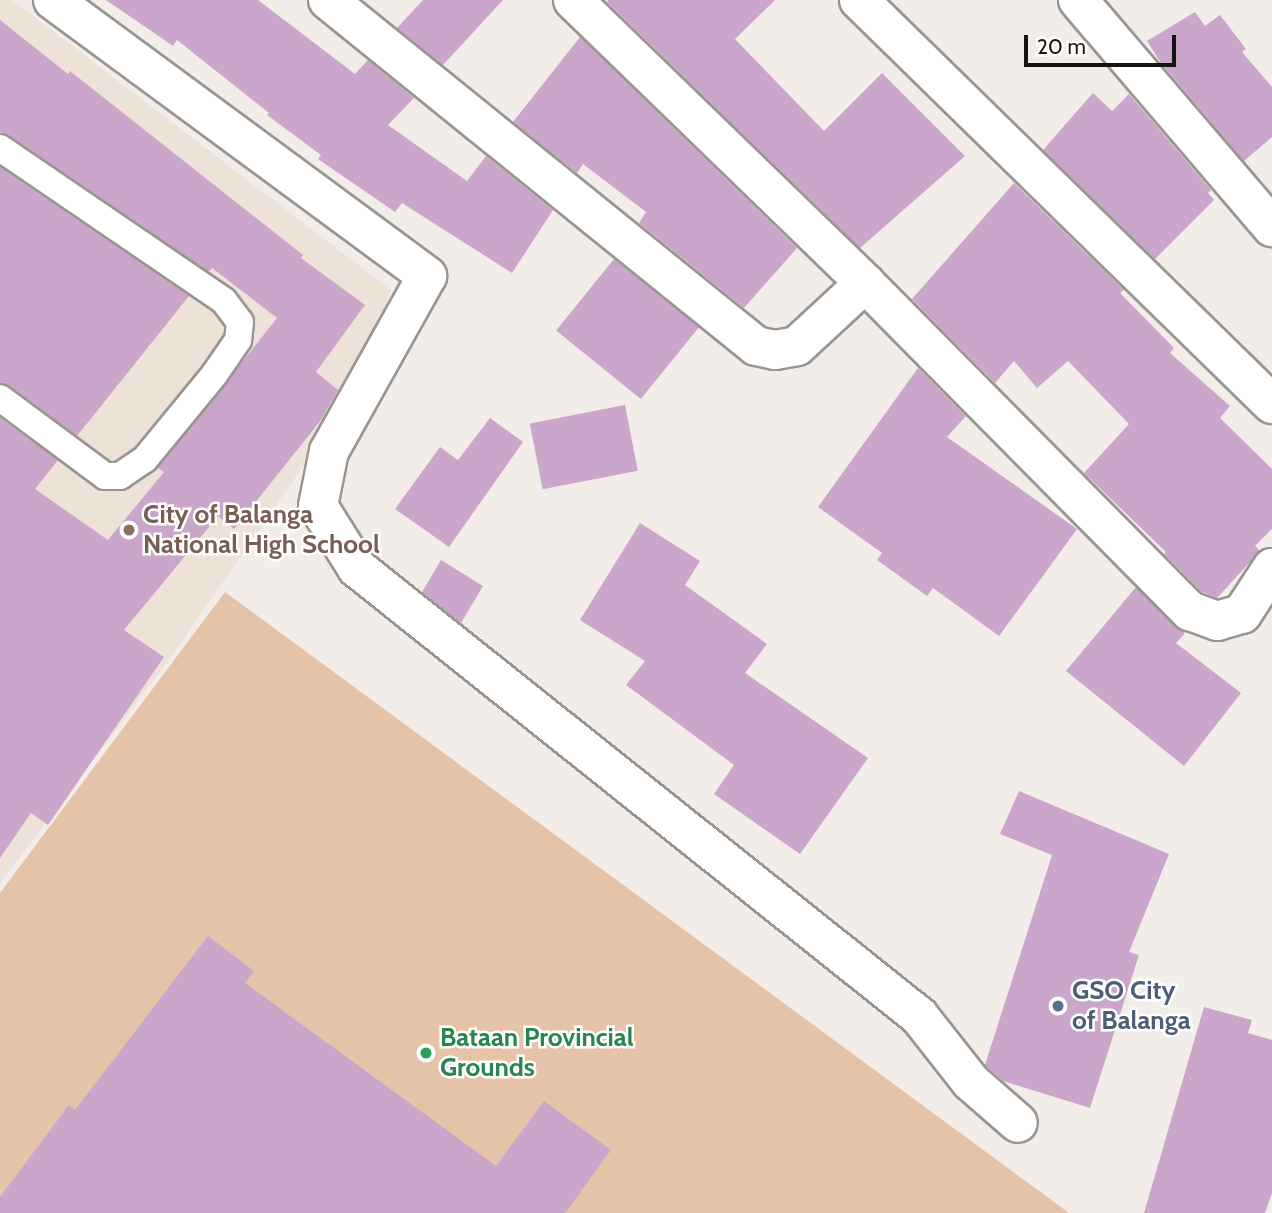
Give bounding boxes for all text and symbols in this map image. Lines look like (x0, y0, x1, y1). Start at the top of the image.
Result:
scale bar (1027, 21, 1179, 65)
text: 20 m (1037, 34, 1086, 59)
place label: City of Balanga National High School (143, 499, 380, 560)
marker: City of Balanga National High School (121, 522, 137, 538)
place label: GSO City of Balanga (1072, 975, 1191, 1036)
marker: GSO City of Balanga (1050, 998, 1066, 1014)
place label: Bataan Provincial Grounds (440, 1022, 634, 1084)
marker: Bataan Provincial Grounds (418, 1045, 434, 1061)

